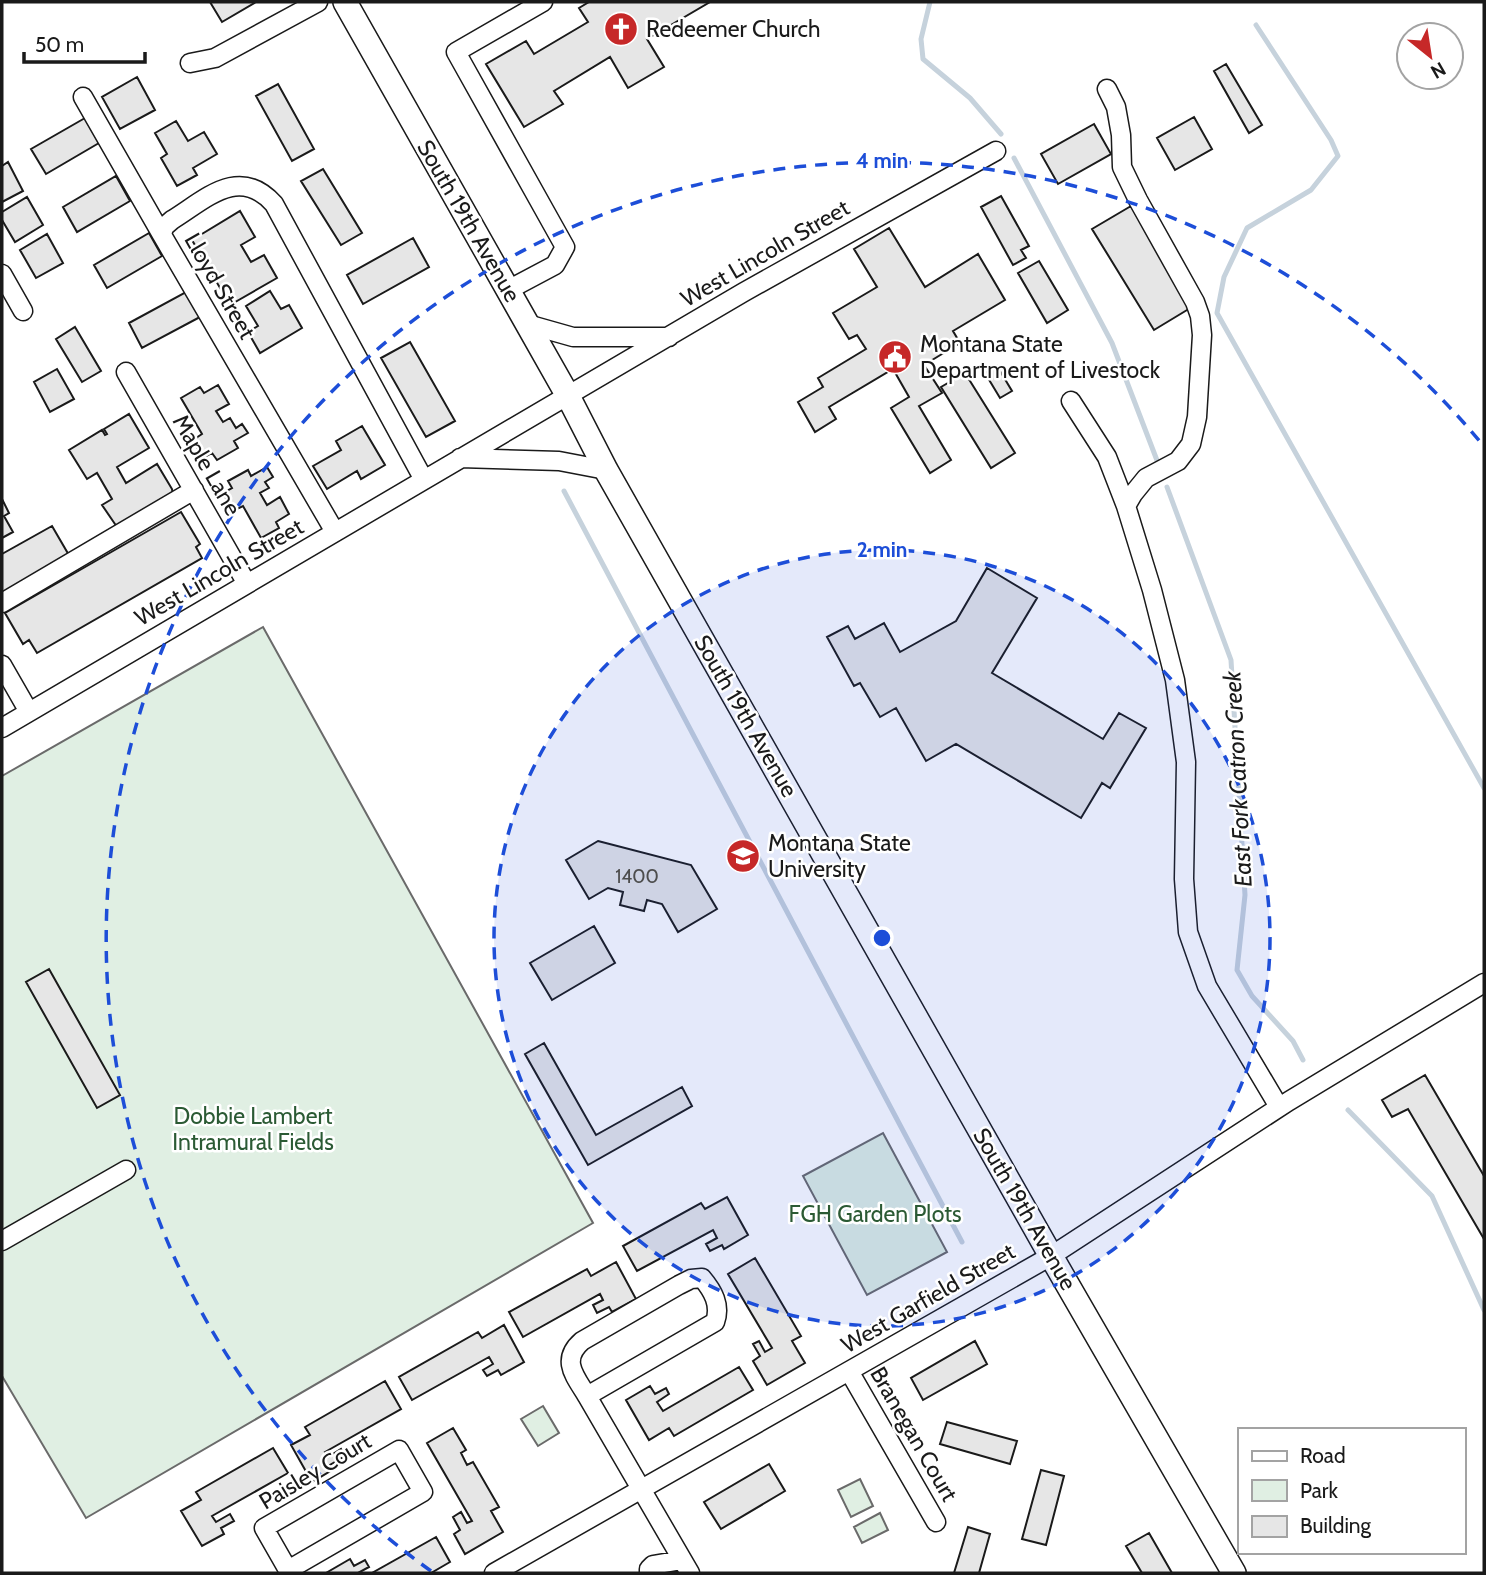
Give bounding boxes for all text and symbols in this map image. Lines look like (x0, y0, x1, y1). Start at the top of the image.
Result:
church icon: Redeemer Church (602, 10, 640, 48)
place label: Redeemer Church (646, 15, 820, 43)
scale bar (24, 21, 145, 65)
north arrow (1395, 21, 1465, 91)
text: 50 m (35, 32, 84, 57)
text: N (1427, 57, 1450, 84)
street label: South 19th Avenue (411, 135, 527, 307)
text: 4 min (856, 148, 908, 173)
street label: West Lincoln Street (676, 193, 854, 313)
street label: Lloyd Street (178, 228, 262, 344)
place label: Montana State Department of Livestock (920, 330, 1161, 384)
public building icon: Montana State Department of Livestock (876, 338, 914, 376)
street label: Maple Lane (167, 410, 247, 521)
street label: West Lincoln Street (130, 512, 308, 632)
text: 2 min (857, 537, 907, 562)
street label: South 19th Avenue (688, 630, 804, 802)
water label: East Fork Catron Creek (1217, 670, 1258, 888)
place label: Montana State University (768, 829, 911, 883)
school or university icon: Montana State University (724, 837, 762, 875)
house number: 1400 (615, 865, 659, 888)
centre of rings (870, 926, 894, 950)
park label: Dobbie Lambert Intramural Fields (172, 1102, 334, 1156)
street label: South 19th Avenue (967, 1123, 1083, 1295)
park label: FGH Garden Plots (789, 1200, 961, 1228)
street label: West Garfield Street (836, 1237, 1020, 1359)
street label: Branegan Court (864, 1362, 964, 1506)
street label: Paisley Court (254, 1427, 376, 1515)
legend (1238, 1428, 1465, 1554)
text: Road (1300, 1443, 1346, 1468)
text: Park (1300, 1478, 1338, 1503)
text: Building (1300, 1513, 1372, 1538)

